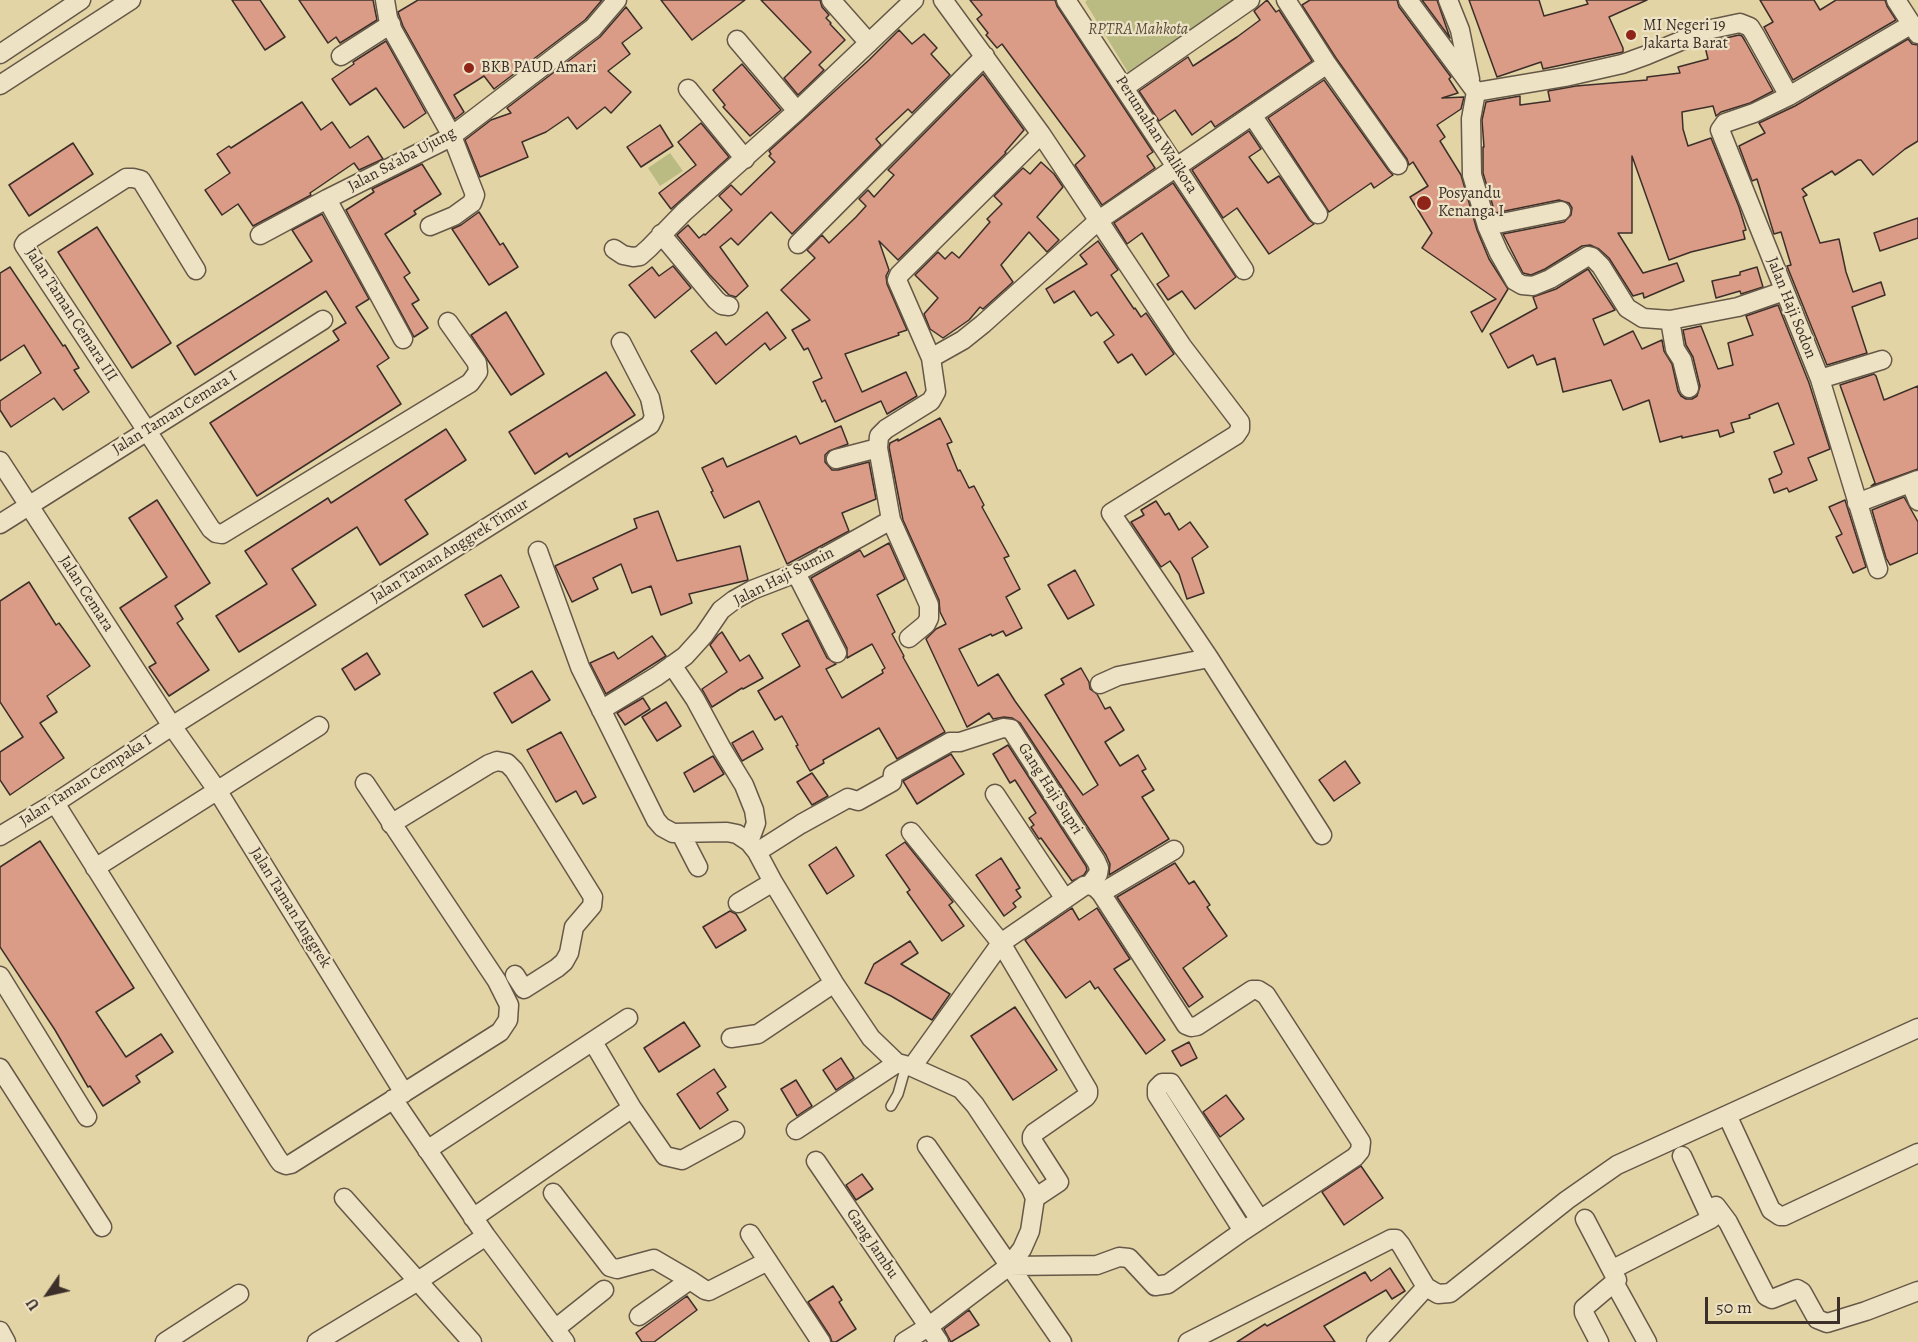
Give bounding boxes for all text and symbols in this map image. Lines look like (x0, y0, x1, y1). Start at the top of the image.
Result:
place label: MI Negeri 19 Jakarta Barat (1643, 16, 1728, 54)
park label: RPTRA Mahkota (1088, 20, 1188, 40)
marker: MI Negeri 19 Jakarta Barat (1624, 28, 1638, 42)
place label: BKB PAUD Amari (481, 58, 597, 78)
marker: BKB PAUD Amari (462, 61, 476, 75)
street label: Perumahan Walikota (1111, 72, 1201, 198)
street label: Jalan Sa'aba Ujung (345, 124, 459, 196)
place label: Posyandu Kenanga I (1438, 184, 1504, 222)
marker: Posyandu Kenanga I (1415, 194, 1433, 212)
street label: Jalan Taman Cemara III (21, 245, 121, 385)
street label: Jalan Haji Sodon (1762, 254, 1820, 362)
street label: Jalan Taman Cemara I (109, 367, 241, 459)
street label: Jalan Taman Anggrek Timur (368, 494, 532, 608)
street label: Jalan Haji Sumin (731, 543, 837, 611)
street label: Jalan Cemara (54, 552, 118, 636)
street label: Jalan Taman Cempaka I (16, 731, 156, 831)
street label: Gang Haji Supri (1013, 740, 1087, 838)
street label: Jalan Taman Anggrek (245, 844, 335, 972)
street label: Gang Jambu (842, 1205, 902, 1283)
north arrow (18, 1264, 78, 1324)
scale bar (1708, 1285, 1843, 1323)
text: U (21, 1294, 45, 1315)
text: 50 m (1716, 1295, 1752, 1319)

